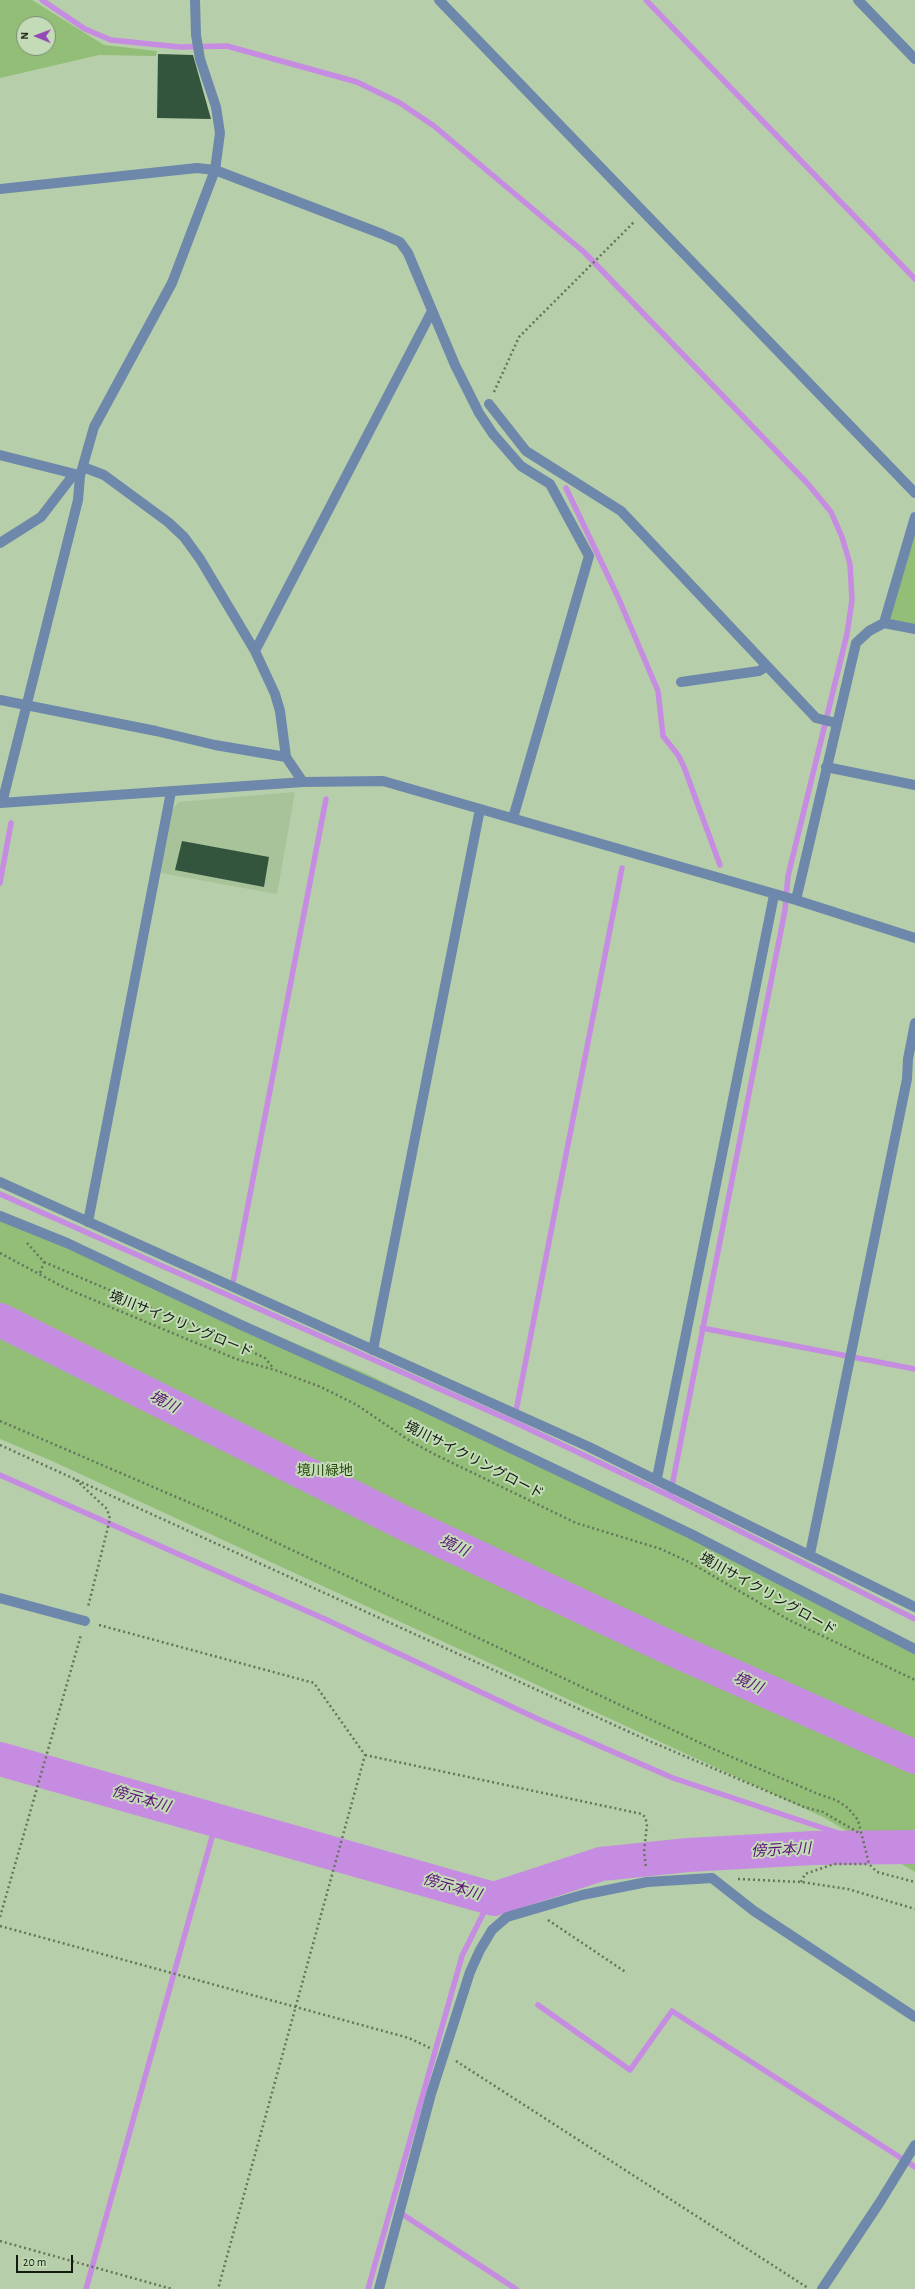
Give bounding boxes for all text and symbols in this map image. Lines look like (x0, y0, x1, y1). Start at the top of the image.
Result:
north arrow (16, 16, 56, 56)
text: N (19, 32, 30, 40)
street label: 境川サイクリングロード (106, 1287, 256, 1361)
water label: 境川 (147, 1387, 181, 1417)
street label: 境川サイクリングロード (402, 1418, 546, 1502)
park label: 境川緑地 (297, 1463, 353, 1479)
water label: 境川 (437, 1532, 471, 1560)
street label: 境川サイクリングロード (697, 1549, 839, 1639)
water label: 境川 (731, 1669, 765, 1697)
water label: 傍示本川 (110, 1782, 172, 1816)
water label: 傍示本川 (751, 1839, 811, 1861)
water label: 傍示本川 (421, 1870, 483, 1904)
scale bar (18, 2247, 75, 2273)
text: 20 m (23, 2256, 46, 2268)

